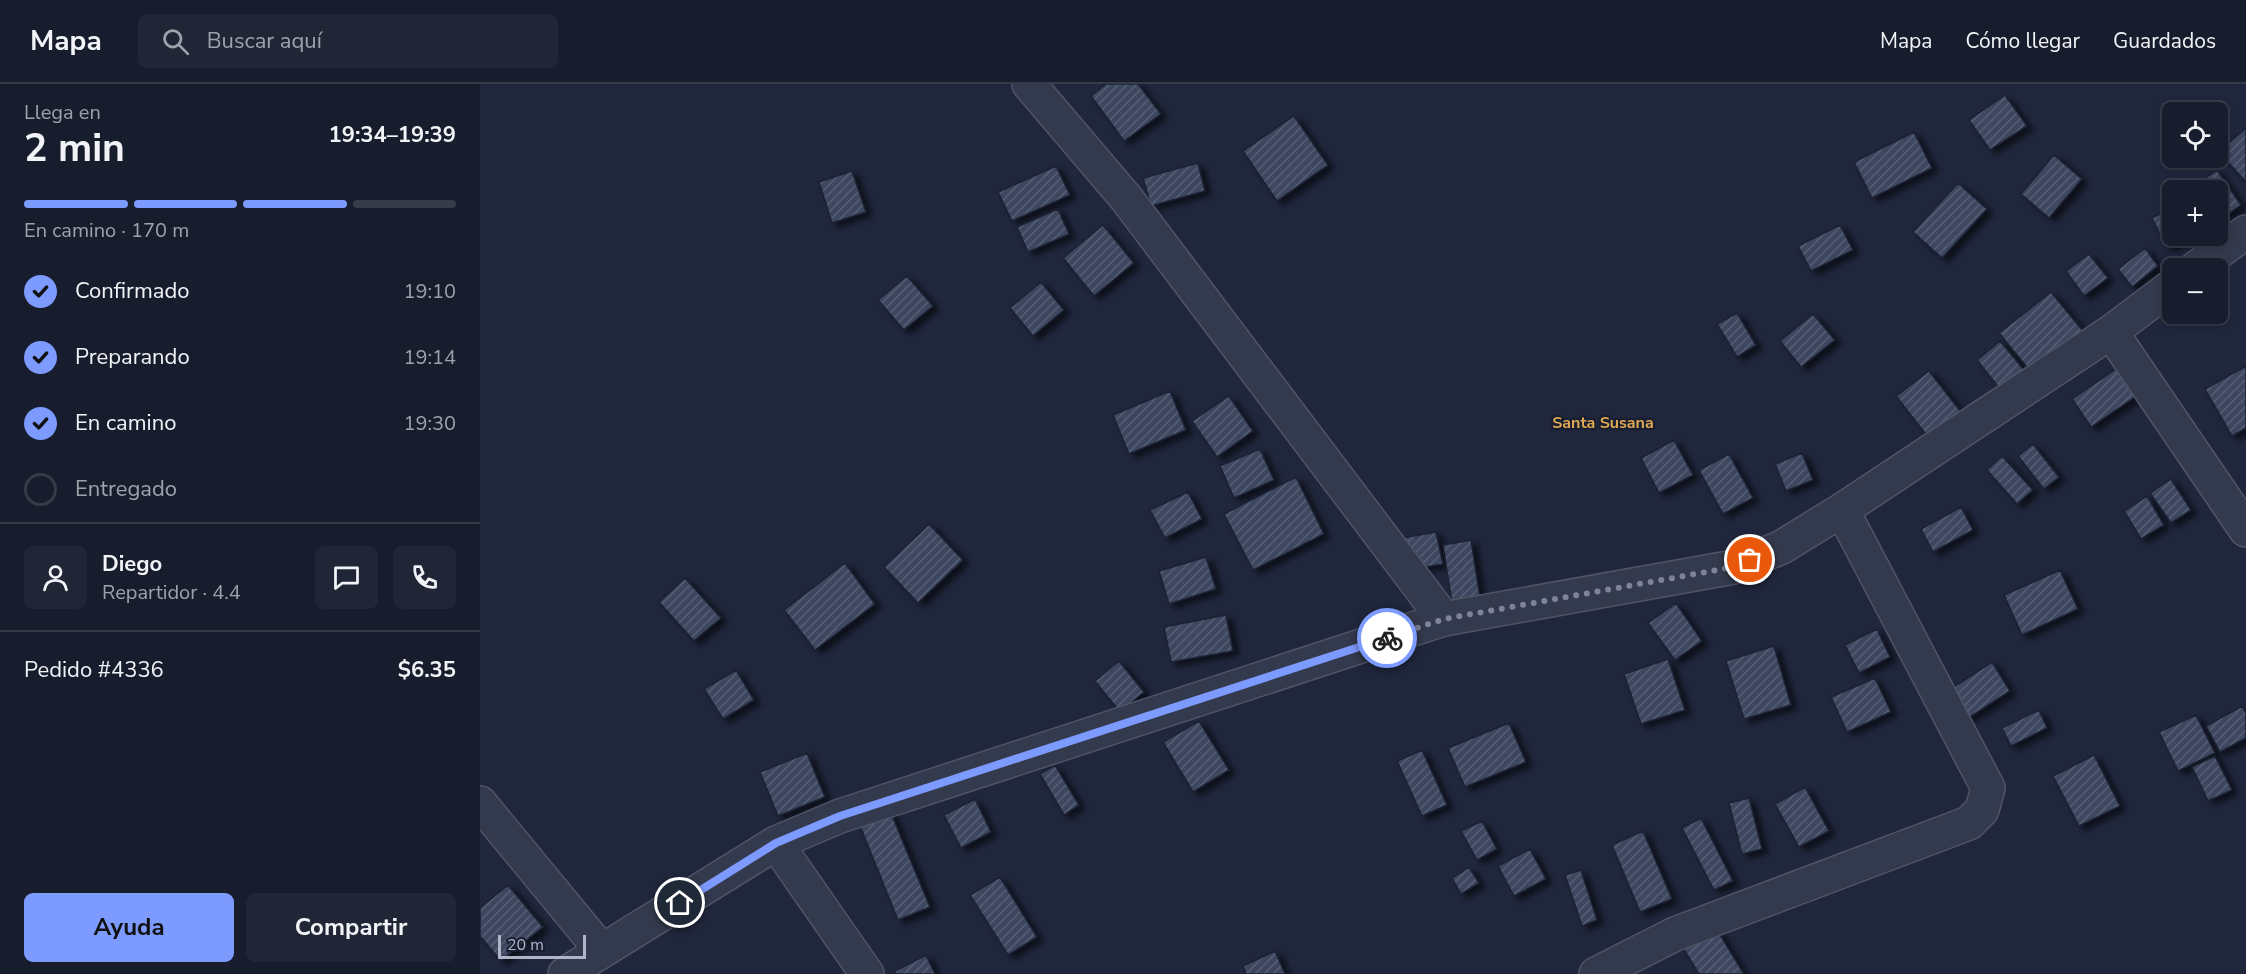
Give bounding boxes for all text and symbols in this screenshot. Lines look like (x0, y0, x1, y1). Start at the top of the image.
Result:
search box (138, 14, 558, 68)
text: Mapa (30, 22, 102, 60)
icon: search (159, 25, 192, 58)
text: Buscar aquí (207, 26, 322, 56)
text: Mapa (1880, 27, 1932, 55)
text: Cómo llegar (1965, 27, 2080, 55)
text: Guardados (2113, 27, 2216, 55)
text: Llega en (24, 99, 101, 126)
map controls (2162, 102, 2228, 324)
button: locate (2162, 102, 2228, 168)
text: 19:34–19:39 (328, 120, 456, 150)
text: 2 min (24, 122, 125, 175)
button: + (2162, 180, 2228, 246)
text: En camino · 170 m (24, 217, 189, 244)
button: − (2162, 258, 2228, 324)
icon: check (24, 275, 57, 308)
text: Confirmado (75, 276, 190, 306)
text: 19:10 (403, 278, 456, 305)
icon: check (24, 341, 57, 374)
text: Preparando (75, 342, 190, 372)
text: 19:14 (403, 344, 456, 371)
icon: check (24, 407, 57, 440)
text: En camino (75, 408, 176, 438)
text: 19:30 (403, 410, 456, 437)
district label: Santa Susana (1552, 412, 1654, 434)
text: Entregado (75, 474, 177, 504)
pin (1724, 534, 1775, 585)
icon: bag (1733, 543, 1766, 576)
button: person (24, 546, 87, 609)
button: chat (315, 546, 378, 609)
button: phone (393, 546, 456, 609)
text: Diego (102, 549, 162, 579)
text: Repartidor · 4.4 (102, 579, 241, 606)
courier (1357, 608, 1417, 668)
icon: bike (1371, 622, 1404, 655)
text: Pedido #4336 (24, 655, 164, 685)
text: $6.35 (398, 655, 456, 685)
pin (654, 877, 705, 928)
icon: home (663, 886, 696, 919)
button: Ayuda (24, 893, 234, 962)
button: Compartir (246, 893, 456, 962)
scale bar (498, 932, 586, 960)
text: 20 m (507, 934, 544, 956)

